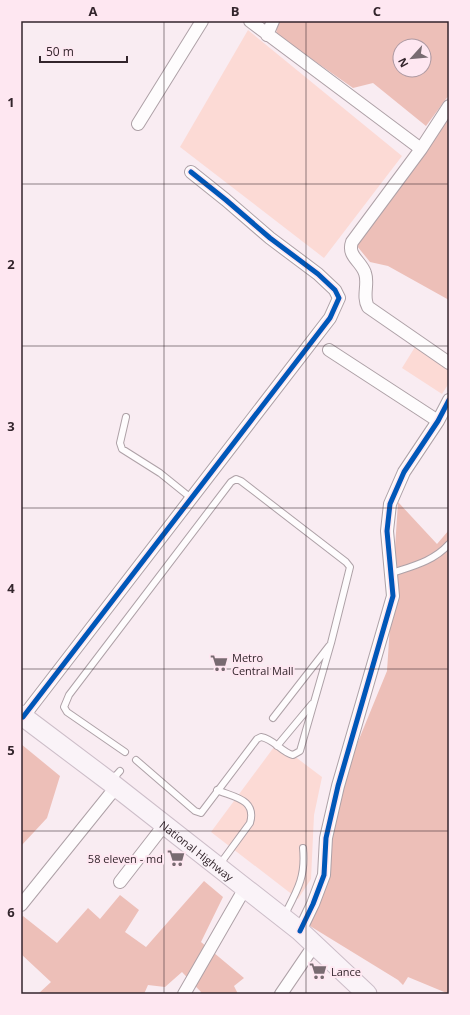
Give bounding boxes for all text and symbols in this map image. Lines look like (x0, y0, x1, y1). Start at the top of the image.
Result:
text: A (89, 2, 98, 20)
text: B (231, 2, 240, 20)
text: C (373, 2, 381, 20)
scale bar (40, 38, 127, 64)
north arrow (392, 38, 432, 78)
text: 50 m (46, 43, 74, 60)
text: N (394, 55, 411, 70)
text: 1 (7, 93, 15, 111)
text: 2 (7, 255, 15, 273)
text: 3 (7, 417, 15, 435)
text: 4 (7, 579, 15, 597)
place label: Metro Central Mall (232, 650, 294, 678)
supermarket icon: Metro Central Mall (209, 653, 229, 673)
text: 5 (7, 741, 15, 759)
street label: National Highway (157, 817, 237, 884)
supermarket icon: 58 eleven - md (166, 848, 186, 868)
place label: 58 eleven - md (88, 851, 163, 866)
text: 6 (7, 903, 15, 921)
supermarket icon: Lance (308, 961, 328, 981)
place label: Lance (331, 964, 361, 979)

